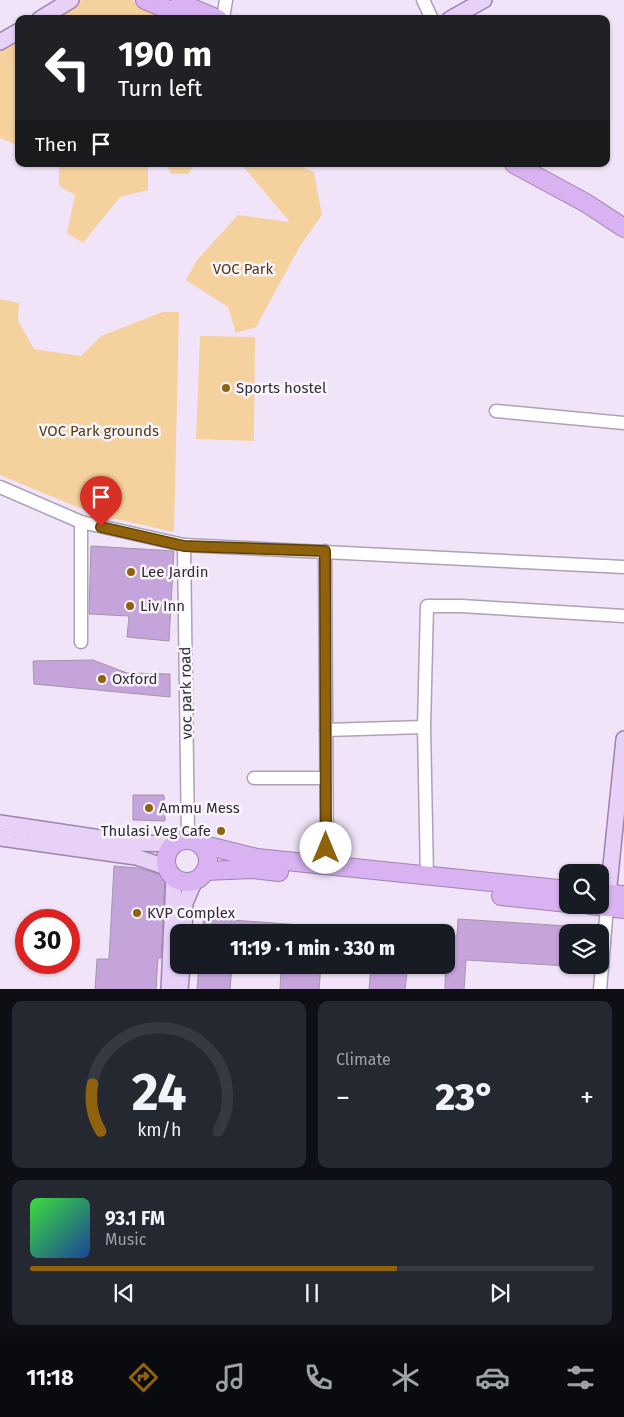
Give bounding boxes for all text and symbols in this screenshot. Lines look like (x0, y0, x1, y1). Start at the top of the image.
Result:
text: 190 m (118, 33, 212, 75)
icon: left (35, 35, 100, 100)
text: Turn left (118, 75, 202, 102)
icon: arrive (87, 130, 115, 158)
text: Then (35, 133, 77, 156)
park label: VOC Park (213, 260, 274, 278)
place label: Sports hostel (236, 379, 327, 397)
marker: Sports hostel (220, 382, 232, 394)
park label: VOC Park grounds (39, 422, 159, 440)
pin (80, 476, 122, 527)
icon: arrive (87, 483, 115, 511)
place label: Lee Jardin (141, 563, 209, 581)
marker: Lee Jardin (125, 566, 137, 578)
place label: Liv Inn (140, 597, 185, 615)
marker: Liv Inn (124, 600, 136, 612)
street label: voc park road (176, 647, 196, 739)
place label: Oxford (112, 670, 157, 688)
marker: Oxford (96, 673, 108, 685)
place label: Ammu Mess (159, 799, 240, 817)
marker: Ammu Mess (143, 802, 155, 814)
position arrow (299, 821, 351, 873)
place label: Thulasi Veg Cafe (101, 822, 211, 840)
marker: Thulasi Veg Cafe (215, 825, 227, 837)
map controls (559, 864, 609, 974)
button: search (559, 864, 609, 914)
place label: KVP Complex (147, 904, 236, 922)
marker: KVP Complex (131, 907, 143, 919)
speed limit sign: 30 (15, 909, 80, 974)
button: layers (559, 924, 609, 974)
text: 11:19 · 1 min · 330 m (230, 937, 395, 960)
text: Climate (336, 1050, 391, 1069)
text: 24 (132, 1061, 186, 1124)
text: 23° (435, 1074, 495, 1120)
text: − (336, 1081, 350, 1114)
text: + (580, 1081, 594, 1114)
text: km/h (137, 1119, 181, 1141)
text: 93.1 FM (105, 1207, 165, 1230)
text: Music (105, 1230, 146, 1249)
icon: previous (110, 1279, 138, 1307)
icon: pause (298, 1279, 326, 1307)
icon: next (486, 1279, 514, 1307)
icon: directions (126, 1360, 161, 1395)
icon: music (213, 1360, 248, 1395)
icon: phone (301, 1360, 336, 1395)
icon: climate (388, 1360, 423, 1395)
icon: car (475, 1360, 510, 1395)
icon: filters (563, 1360, 598, 1395)
text: 11:18 (26, 1364, 74, 1391)

